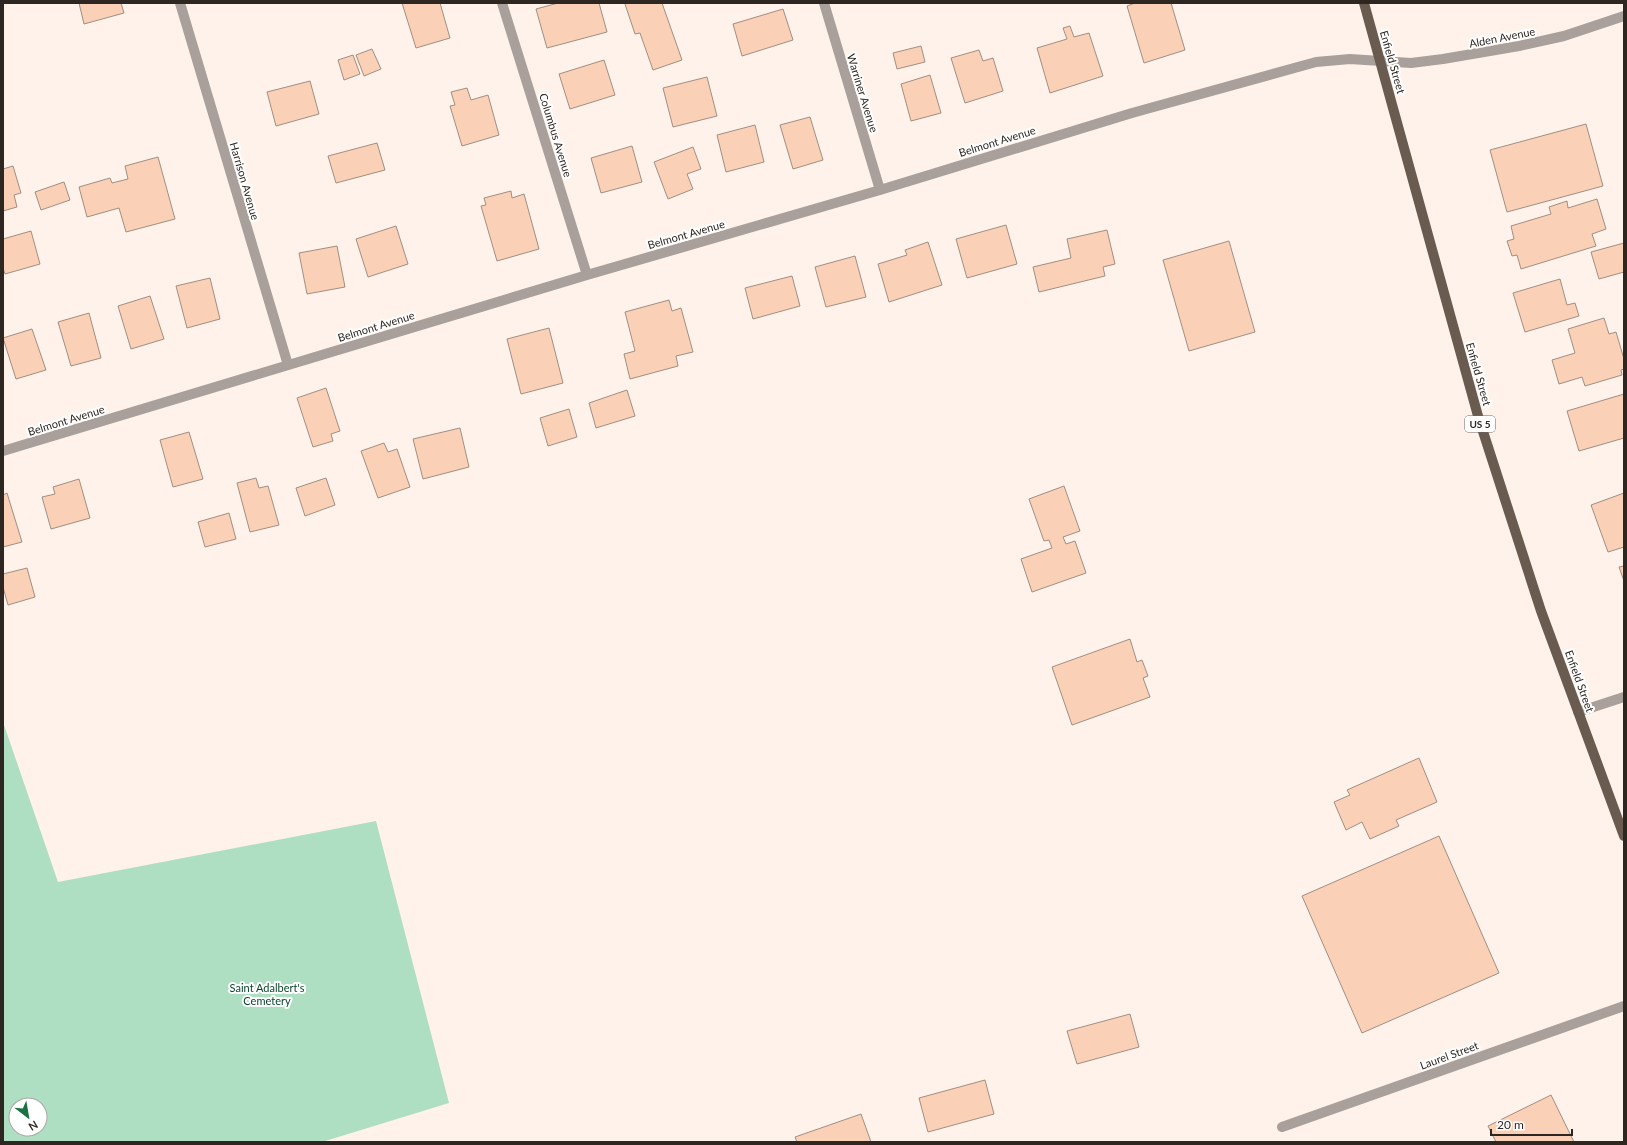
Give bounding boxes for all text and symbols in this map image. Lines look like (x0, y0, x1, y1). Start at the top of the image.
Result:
street label: Alden Avenue (1468, 24, 1536, 50)
street label: Enfield Street (1378, 29, 1408, 95)
street label: Warriner Avenue (845, 52, 881, 134)
street label: Columbus Avenue (537, 91, 575, 179)
street label: Belmont Avenue (957, 123, 1037, 159)
street label: Harrison Avenue (228, 141, 262, 222)
street label: Belmont Avenue (646, 217, 726, 251)
street label: Belmont Avenue (336, 308, 416, 344)
street label: Enfield Street (1464, 341, 1494, 407)
street label: Belmont Avenue (26, 402, 106, 438)
road number: US 5 (1465, 416, 1495, 432)
street label: Enfield Street (1563, 648, 1597, 714)
park label: Saint Adalbert's Cemetery (230, 981, 305, 1007)
street label: Laurel Street (1418, 1038, 1480, 1072)
north arrow (8, 1097, 48, 1137)
scale bar (1491, 1111, 1572, 1137)
text: 20 m (1497, 1117, 1524, 1132)
text: N (26, 1118, 40, 1134)

